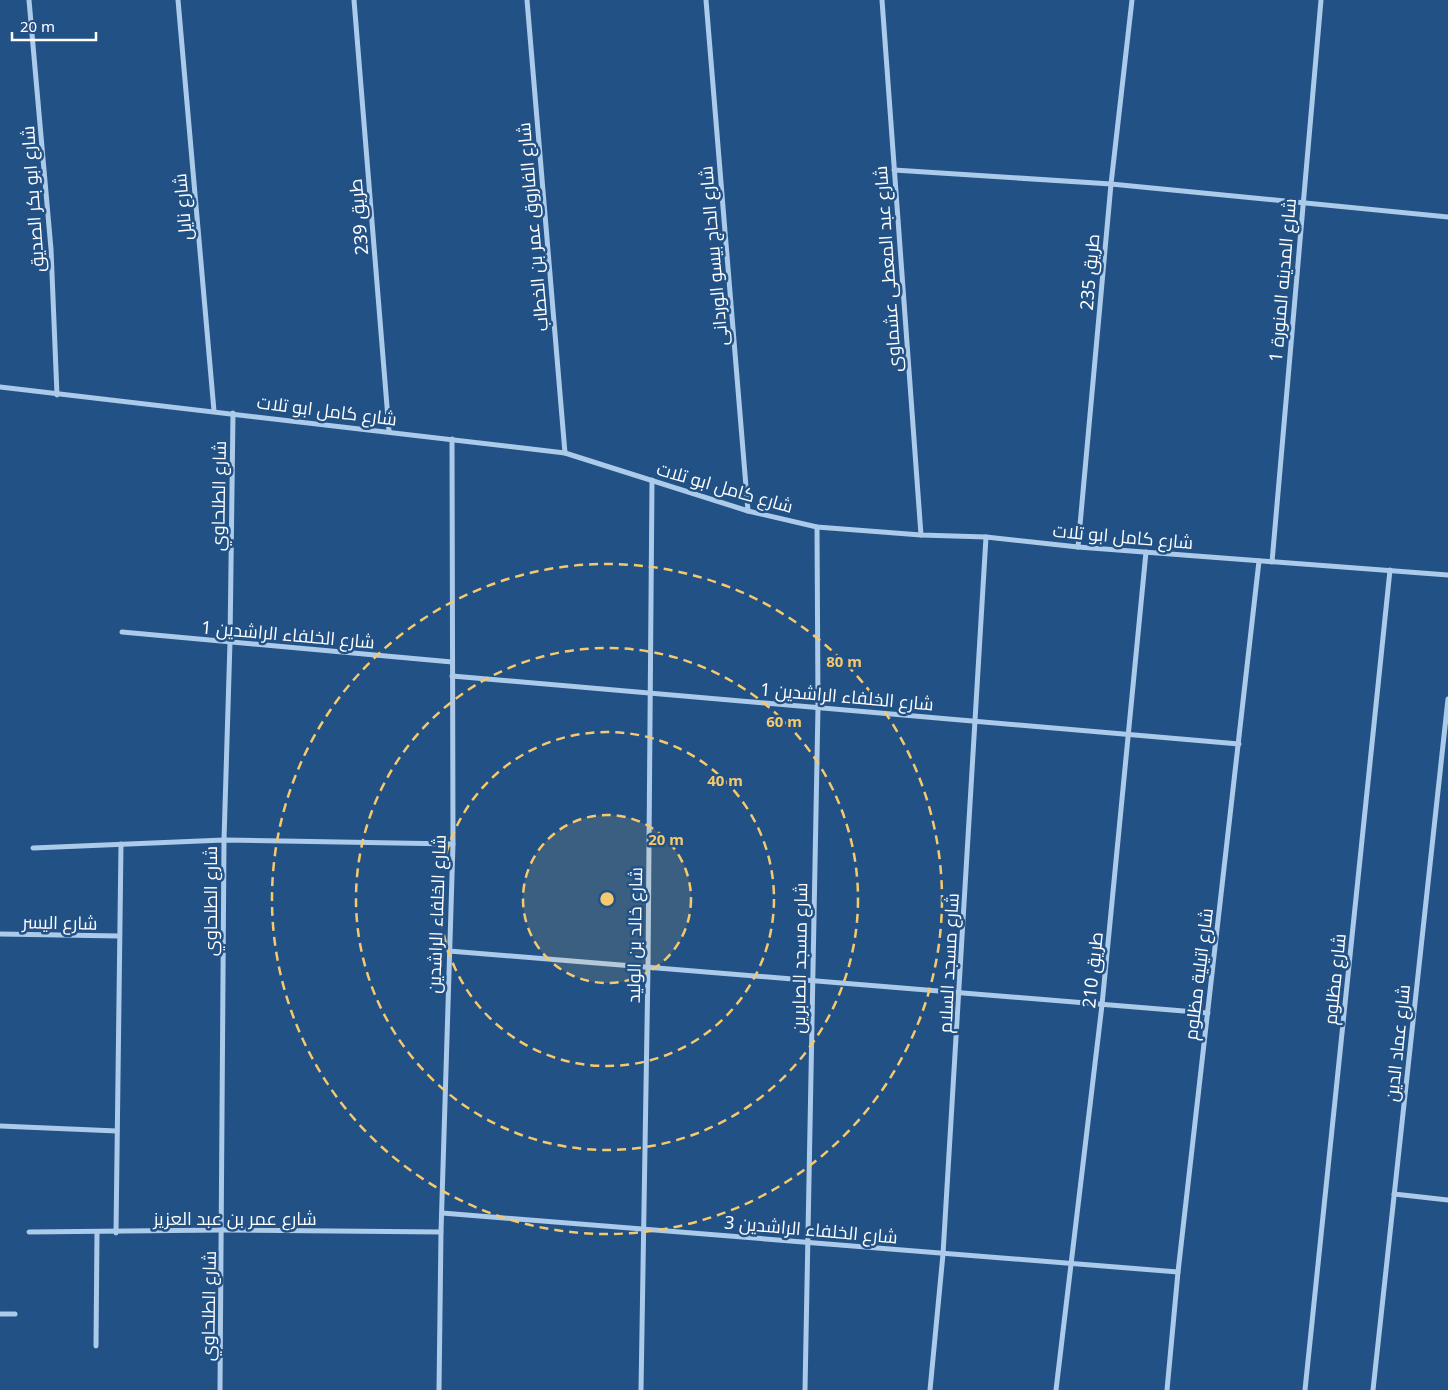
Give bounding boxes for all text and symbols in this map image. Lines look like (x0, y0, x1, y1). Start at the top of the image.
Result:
scale bar (12, 10, 96, 42)
text: 20 m (20, 16, 55, 36)
street label: شارع الفاروق عمر بن الخطاب (511, 122, 554, 332)
street label: شارع ابو بكر الصديق (15, 125, 50, 273)
street label: شارع الحاج بيسو الوردانى (693, 165, 734, 347)
street label: شارع عبد المعطى عشماوى (868, 165, 907, 373)
street label: شارع نايل (167, 172, 198, 241)
street label: طريق 239 (343, 178, 374, 256)
street label: شارع المدينه المنورة 1 (1263, 197, 1302, 363)
street label: طريق 235 (1074, 233, 1105, 311)
street label: شارع كامل ابو تلات (256, 390, 398, 431)
street label: شارع الطلحاوي (205, 441, 234, 551)
street label: شارع كامل ابو تلات (654, 456, 796, 519)
street label: شارع كامل ابو تلات (1052, 518, 1194, 555)
street label: شارع الخلفاء الراشدين 1 (200, 614, 376, 655)
text: 80 m (826, 651, 862, 671)
street label: شارع الخلفاء الراشدين 1 (759, 676, 935, 717)
text: 60 m (766, 711, 802, 731)
text: 40 m (707, 770, 743, 790)
text: 20 m (648, 829, 684, 849)
street label: شارع الخلفاء الراشدين (421, 834, 452, 994)
street label: شارع الطلحاوي (198, 846, 225, 956)
street label: شارع خالد بن الوليد (621, 867, 648, 1003)
street label: شارع مسجد الصابرين (786, 882, 813, 1034)
centre of rings (598, 890, 616, 908)
street label: شارع مسجد السلام (932, 892, 965, 1034)
street label: شارع اتيلية مظلوم (1178, 907, 1219, 1041)
street label: شارع اليسر (21, 909, 98, 936)
street label: طريق 210 (1076, 931, 1109, 1010)
street label: شارع مظلوم (1317, 932, 1352, 1026)
street label: شارع عماد الدين (1379, 983, 1416, 1103)
street label: شارع عمر بن عبد العزيز (152, 1206, 317, 1231)
street label: شارع الخلفاء الراشدين 3 (723, 1209, 899, 1250)
street label: شارع الطلحاوي (195, 1251, 224, 1361)

